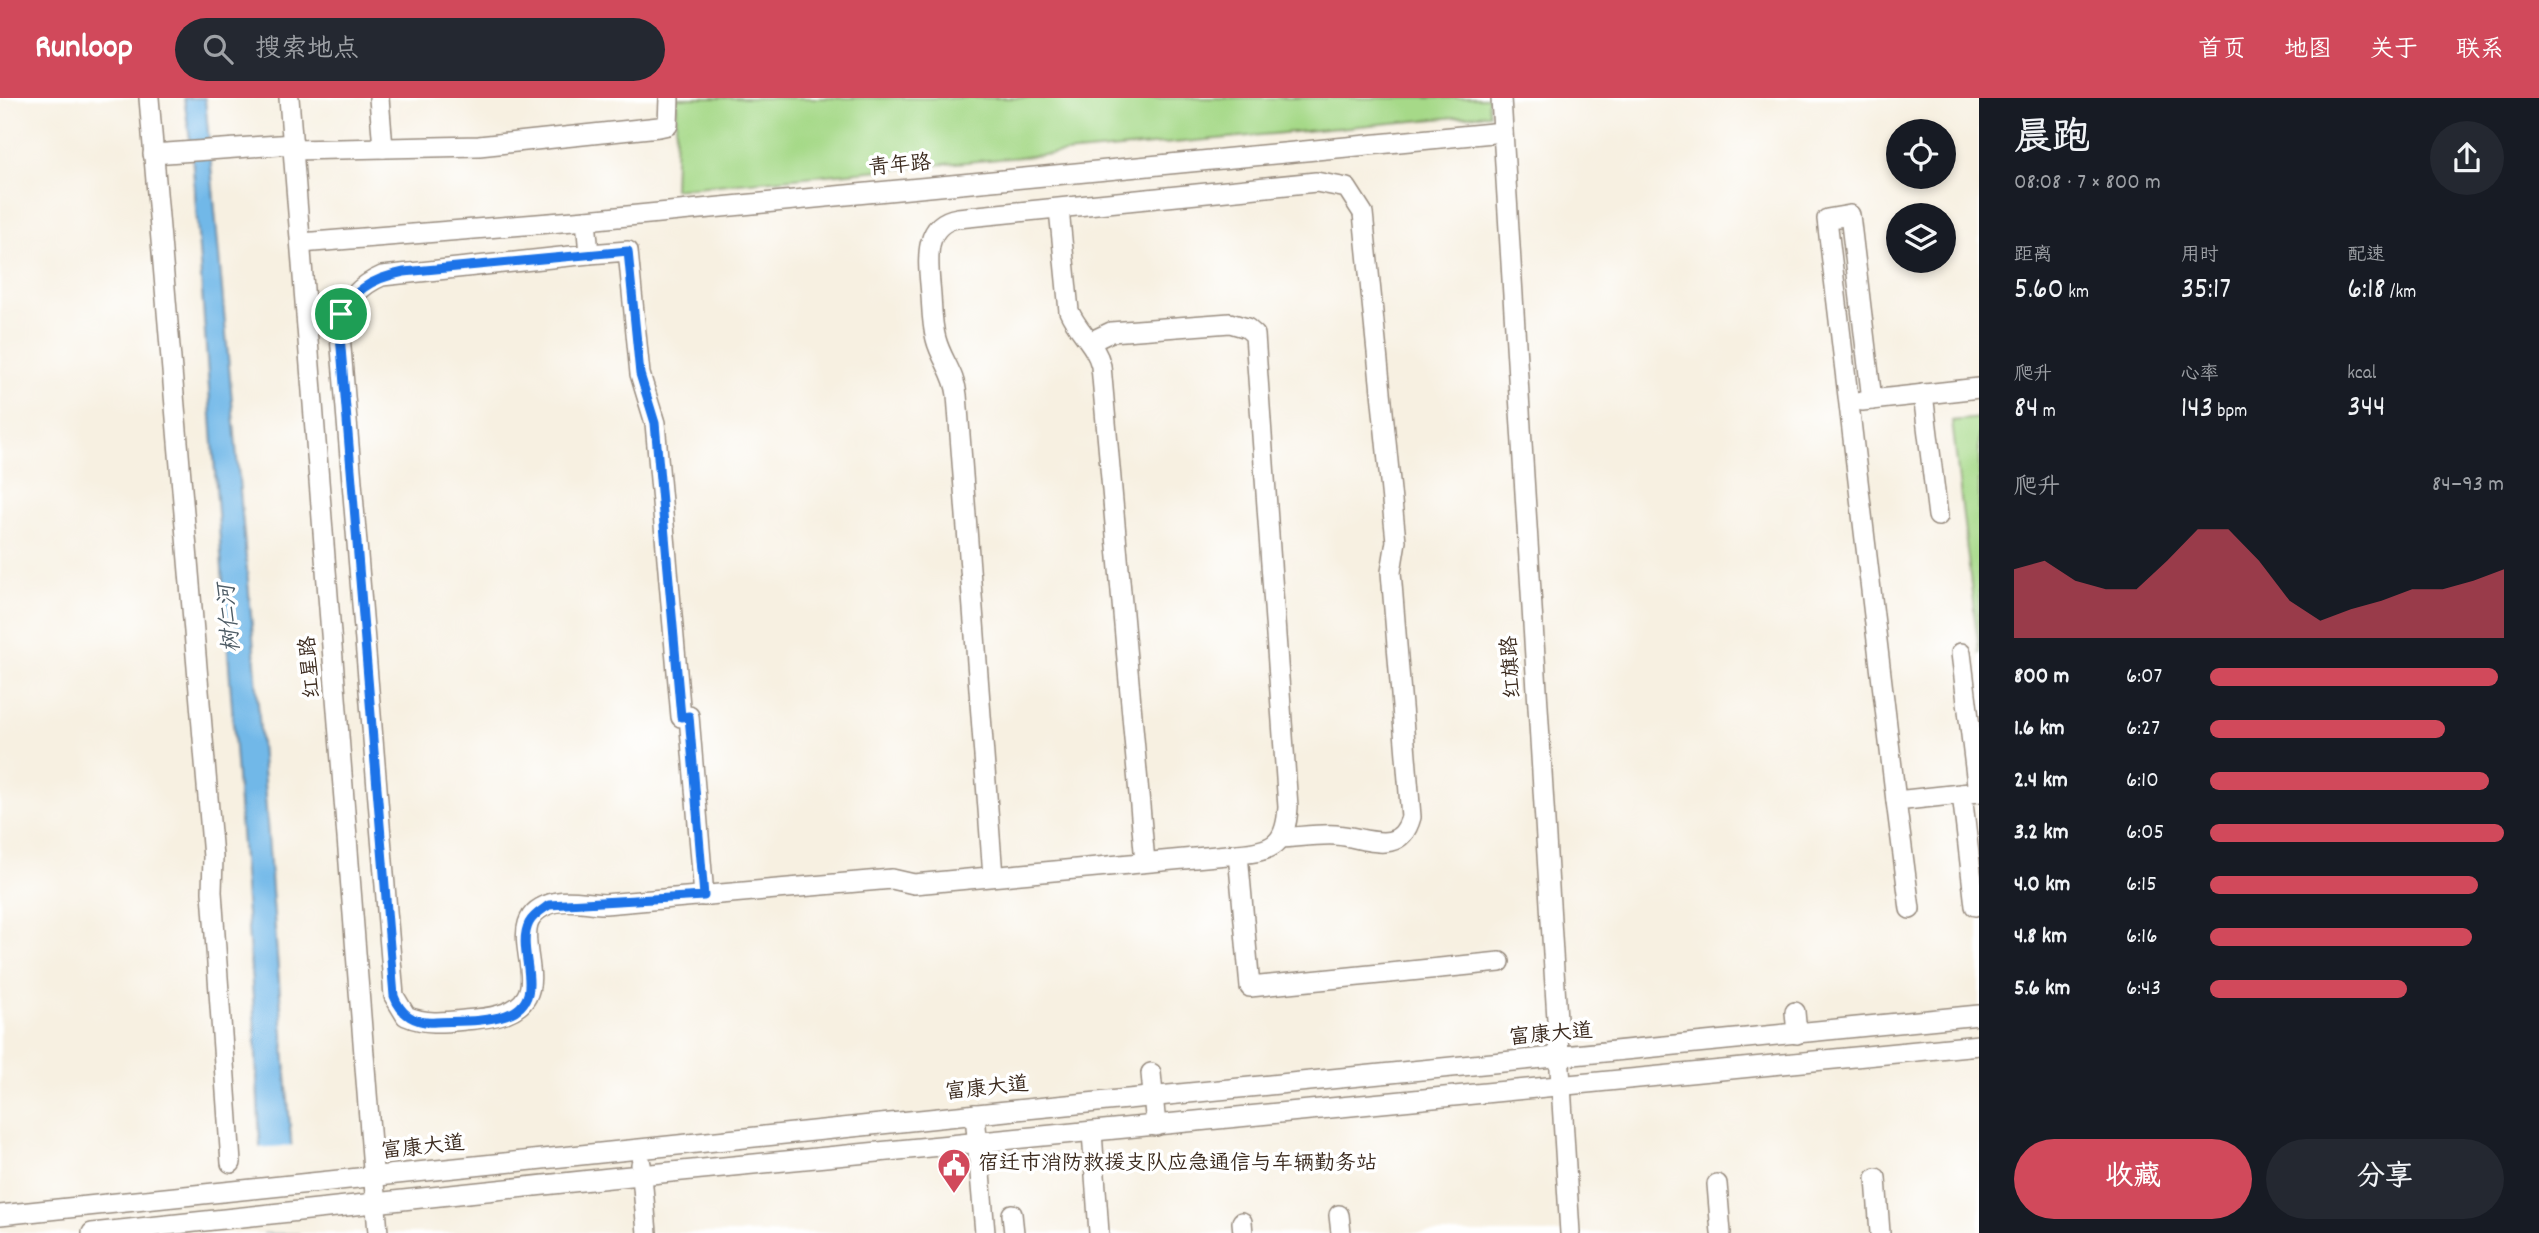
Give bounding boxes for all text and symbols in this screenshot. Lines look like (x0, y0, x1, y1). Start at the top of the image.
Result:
search box (175, 18, 665, 81)
text: Runloop (35, 26, 133, 73)
icon: search (199, 30, 237, 68)
text: 搜索地点 (255, 32, 359, 69)
text: 首页 (2198, 34, 2246, 68)
text: 地图 (2284, 34, 2332, 68)
text: 关于 (2370, 34, 2418, 68)
text: 联系 (2456, 34, 2504, 68)
text: 晨跑 (2014, 113, 2090, 168)
map controls (1886, 119, 1956, 273)
button: locate (1886, 119, 1956, 189)
button: share (2430, 121, 2504, 195)
street label: 青年路 (867, 149, 933, 185)
text: 08:08 · 7 × 800 m (2014, 167, 2161, 200)
button: layers (1886, 203, 1956, 273)
text: 距离 (2014, 243, 2052, 270)
text: 用时 (2181, 243, 2219, 270)
text: 配速 (2347, 243, 2385, 270)
text: 5.60 (2014, 270, 2064, 313)
text: 35:17 (2181, 270, 2231, 313)
text: 6:18 (2347, 270, 2386, 313)
text: km (2064, 280, 2089, 307)
text: /km (2386, 280, 2416, 307)
pin (311, 284, 371, 344)
icon: arrive (322, 295, 360, 333)
text: kcal (2347, 361, 2376, 388)
text: 爬升 (2014, 362, 2052, 389)
text: 心率 (2181, 362, 2219, 389)
text: 344 (2347, 388, 2386, 431)
text: 84 (2014, 389, 2038, 432)
text: 143 (2181, 389, 2213, 432)
text: m (2038, 399, 2056, 426)
text: bpm (2213, 399, 2247, 426)
text: 84–93 m (2432, 469, 2504, 502)
text: 爬升 (2014, 472, 2060, 505)
water label: 树仁河 (211, 578, 250, 654)
street label: 红星路 (294, 634, 330, 700)
street label: 红旗路 (1496, 635, 1530, 699)
text: 800 m (2014, 661, 2069, 694)
text: 6:07 (2126, 661, 2162, 694)
text: 1.6 km (2014, 713, 2065, 746)
text: 6:27 (2126, 713, 2160, 746)
text: 2.4 km (2014, 765, 2068, 798)
text: 6:10 (2126, 765, 2159, 798)
text: 3.2 km (2014, 817, 2069, 850)
text: 6:05 (2126, 817, 2164, 850)
text: 4.0 km (2014, 869, 2070, 902)
text: 6:15 (2126, 869, 2157, 902)
text: 4.8 km (2014, 921, 2067, 954)
text: 6:16 (2126, 921, 2157, 954)
text: 5.6 km (2014, 973, 2070, 1006)
text: 6:43 (2126, 973, 2161, 1006)
street label: 富康大道 (1508, 1017, 1594, 1055)
street label: 富康大道 (944, 1071, 1030, 1109)
street label: 富康大道 (380, 1130, 466, 1168)
button: 收藏 (2014, 1139, 2252, 1219)
button: 分享 (2266, 1139, 2504, 1219)
public building icon: 宿迁市消防救援支队应急通信与车辆勤务站 (935, 1146, 973, 1195)
place label: 宿迁市消防救援支队应急通信与车辆勤务站 (978, 1150, 1377, 1180)

